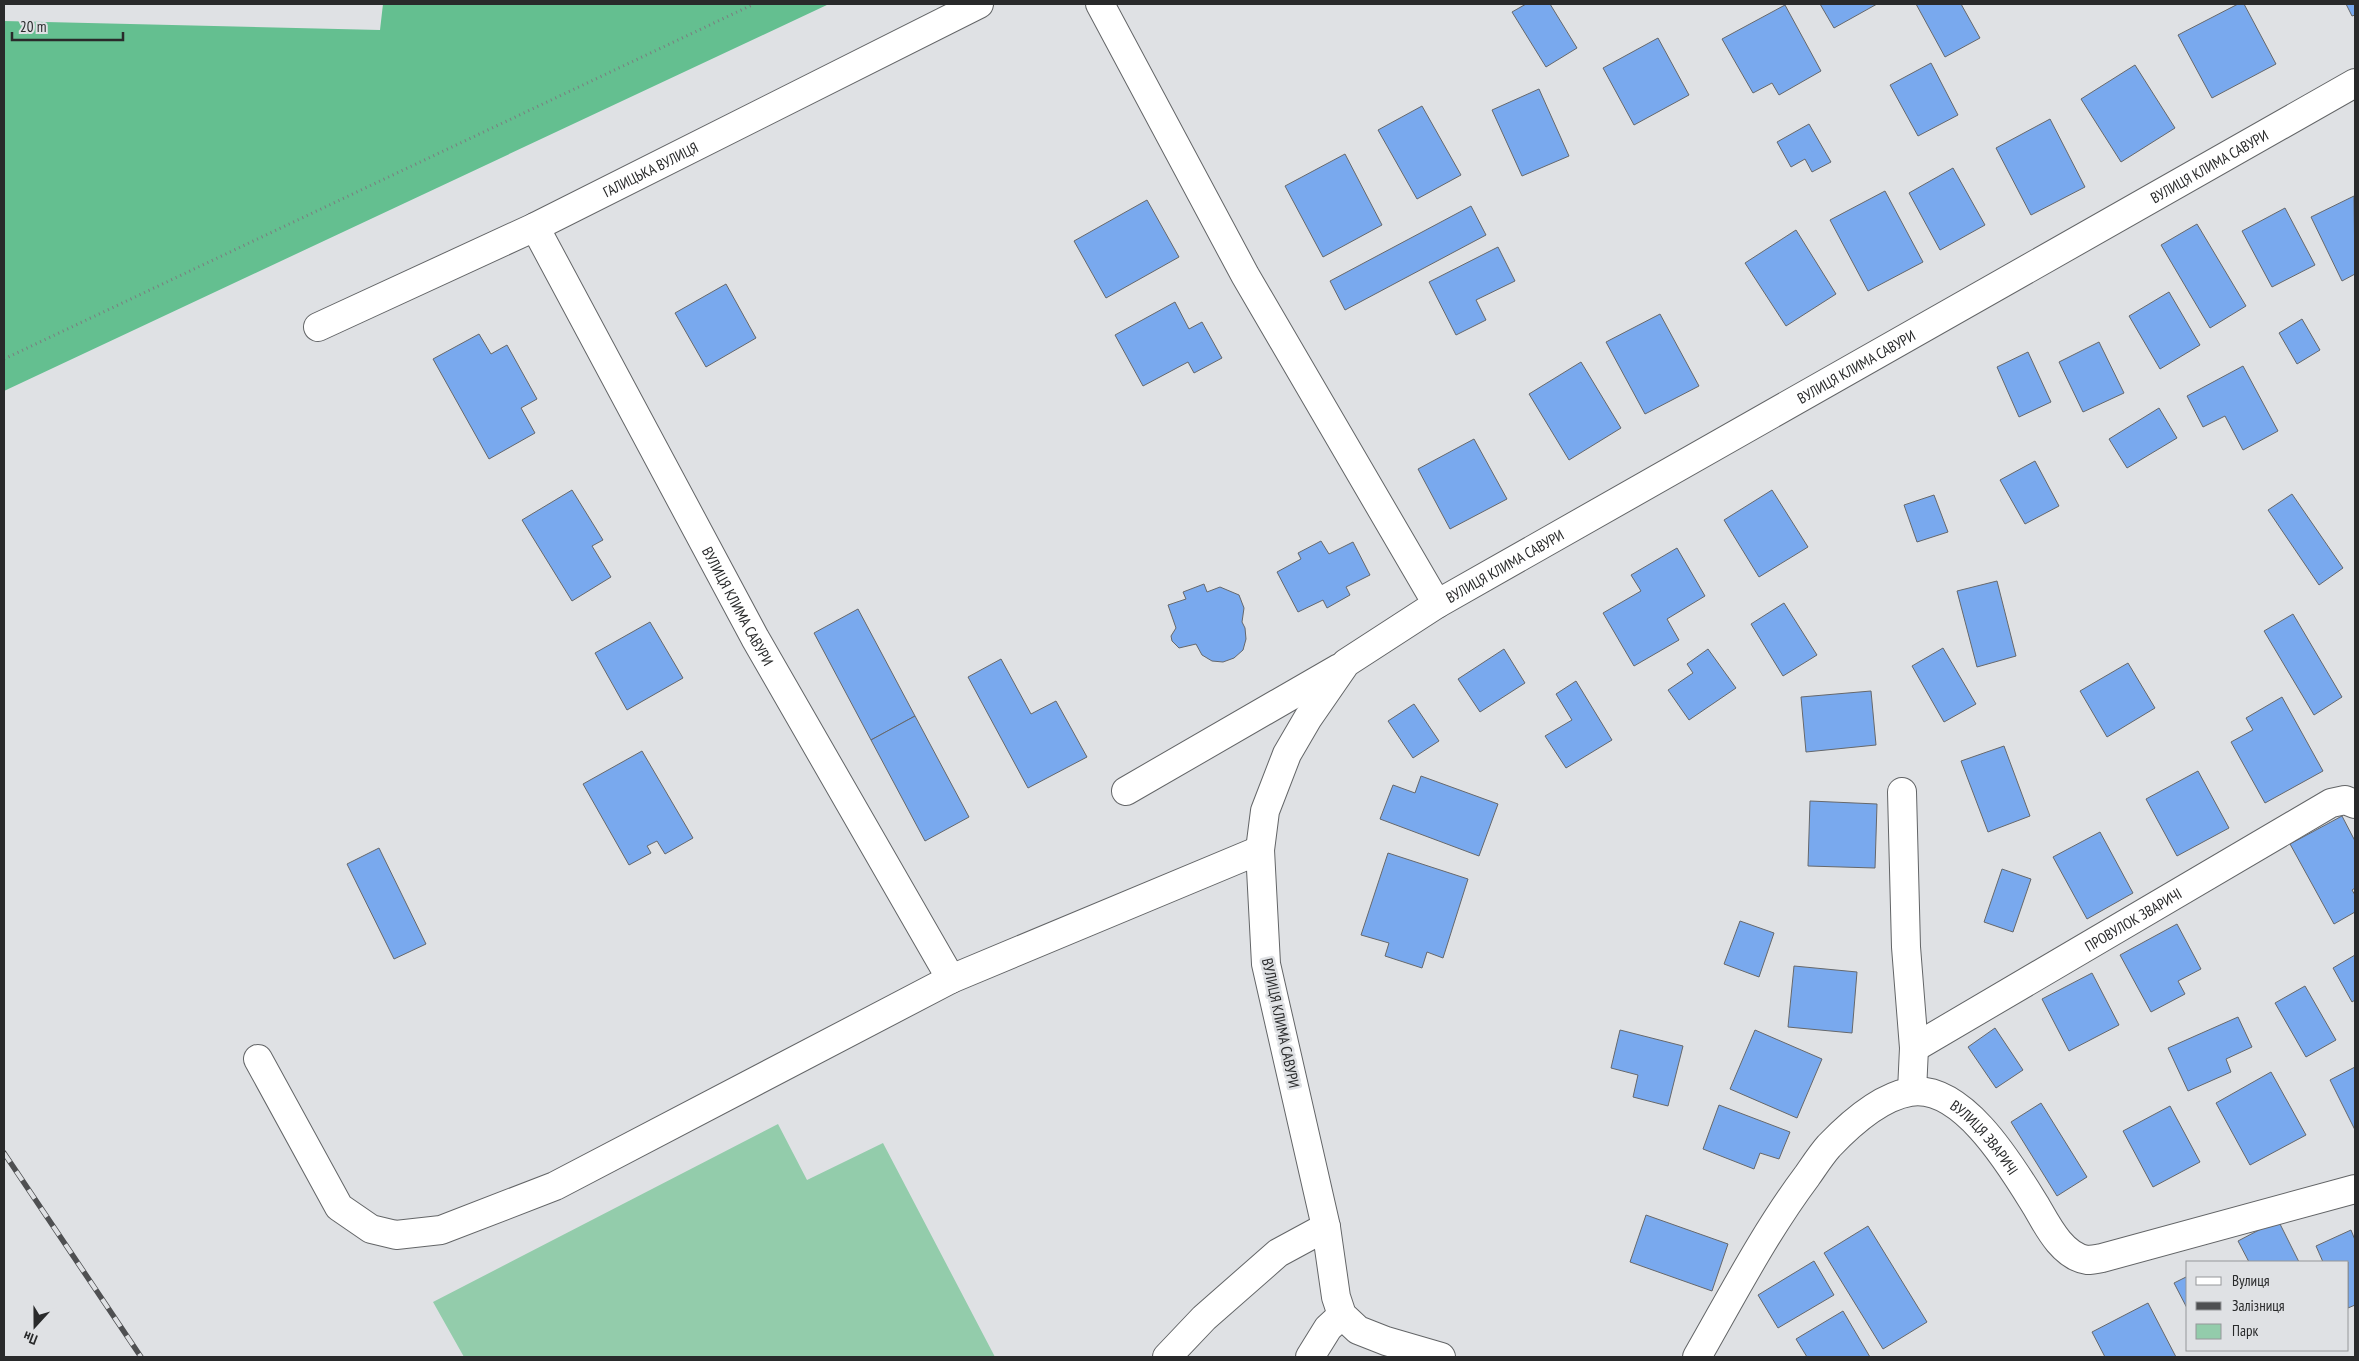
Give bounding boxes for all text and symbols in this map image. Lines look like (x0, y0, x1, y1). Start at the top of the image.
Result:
scale bar (12, 10, 124, 42)
text: 20 m (20, 17, 46, 36)
street label: ВУЛИЦЯ КЛИМА САВУРИ (2147, 125, 2271, 207)
street label: ГАЛИЦЬКА ВУЛИЦЯ (600, 137, 701, 201)
street label: ВУЛИЦЯ КЛИМА САВУРИ (1794, 325, 1918, 407)
street label: ВУЛИЦЯ КЛИМА САВУРИ (1442, 525, 1567, 607)
street label: ВУЛИЦЯ КЛИМА САВУРИ (698, 543, 778, 669)
street label: ПРОВУЛОК ЗВАРИЧІ (2081, 883, 2185, 955)
street label: ВУЛИЦЯ КЛИМА САВУРИ (1258, 956, 1304, 1090)
street label: ВУЛИЦЯ ЗВАРИЧІ (1947, 1095, 2023, 1178)
legend (2186, 1261, 2349, 1351)
text: Вулиця (2232, 1271, 2270, 1290)
text: Залізниця (2232, 1296, 2285, 1315)
north arrow (10, 1301, 60, 1351)
text: Парк (2232, 1321, 2258, 1340)
text: Пн (21, 1327, 40, 1349)

